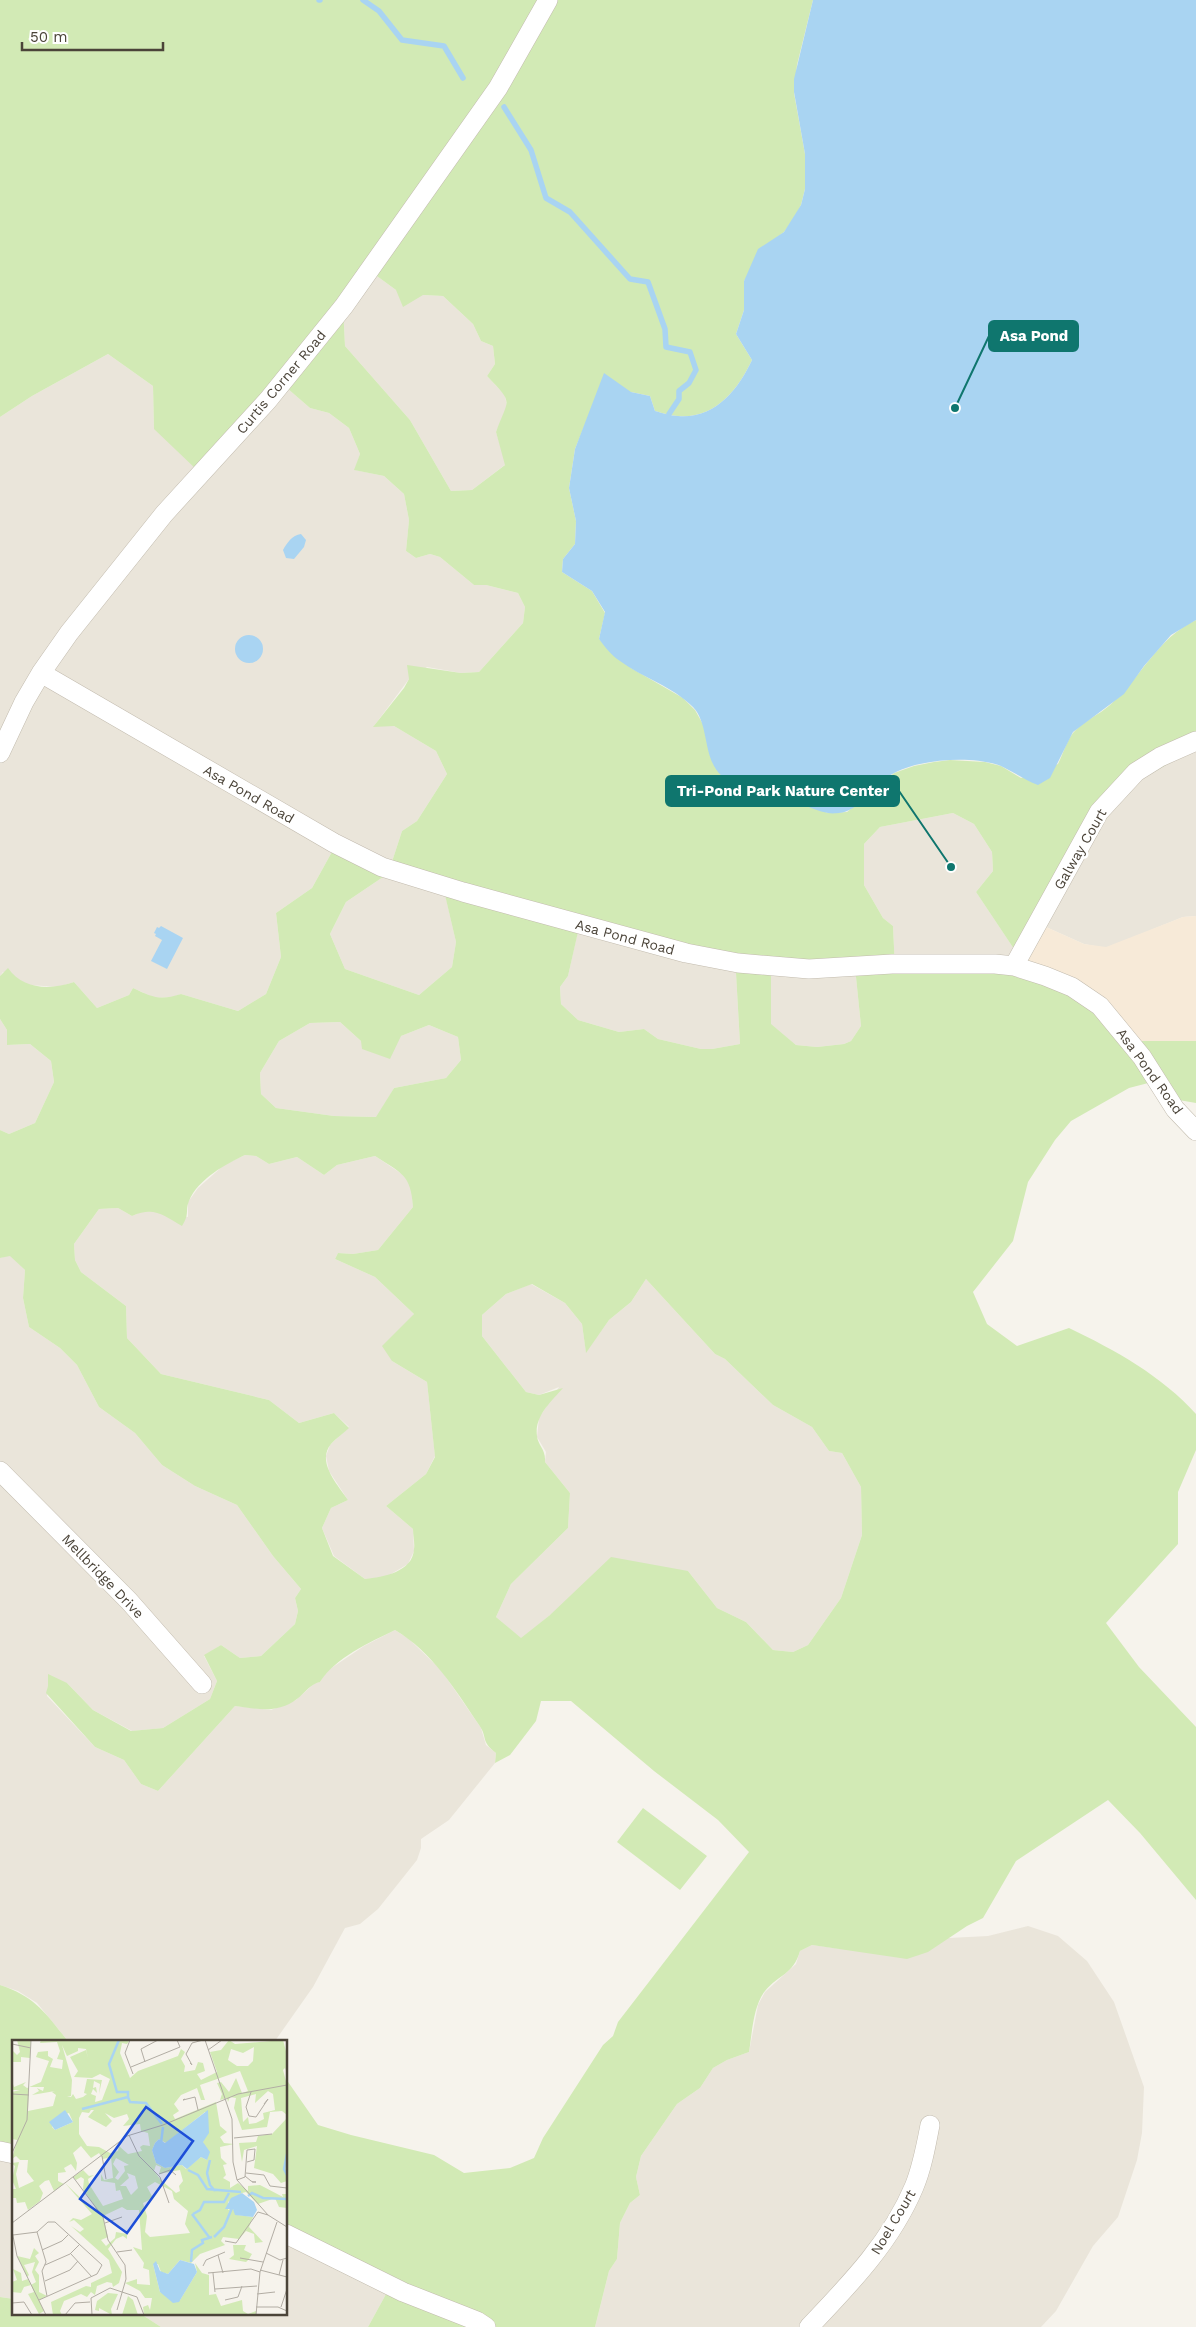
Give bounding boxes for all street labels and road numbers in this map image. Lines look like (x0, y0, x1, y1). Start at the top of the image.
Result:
street label: Curtis Corner Road (233, 327, 329, 437)
street label: Asa Pond Road (201, 762, 297, 826)
street label: Galway Court (1050, 806, 1110, 892)
street label: Asa Pond Road (574, 916, 676, 958)
street label: Asa Pond Road (1114, 1025, 1186, 1117)
street label: Mellbridge Drive (59, 1531, 147, 1621)
street label: Noel Court (867, 2186, 919, 2257)

